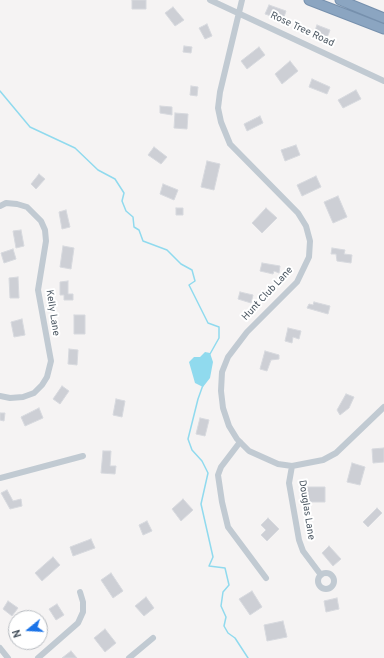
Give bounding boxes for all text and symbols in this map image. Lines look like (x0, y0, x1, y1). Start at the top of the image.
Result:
street label: Rose Tree Road (268, 10, 336, 50)
street label: Hunt Club Lane (240, 265, 296, 323)
street label: Kelly Lane (42, 289, 62, 337)
street label: Douglas Lane (295, 479, 317, 541)
north arrow (8, 610, 48, 650)
text: N (10, 627, 25, 639)

